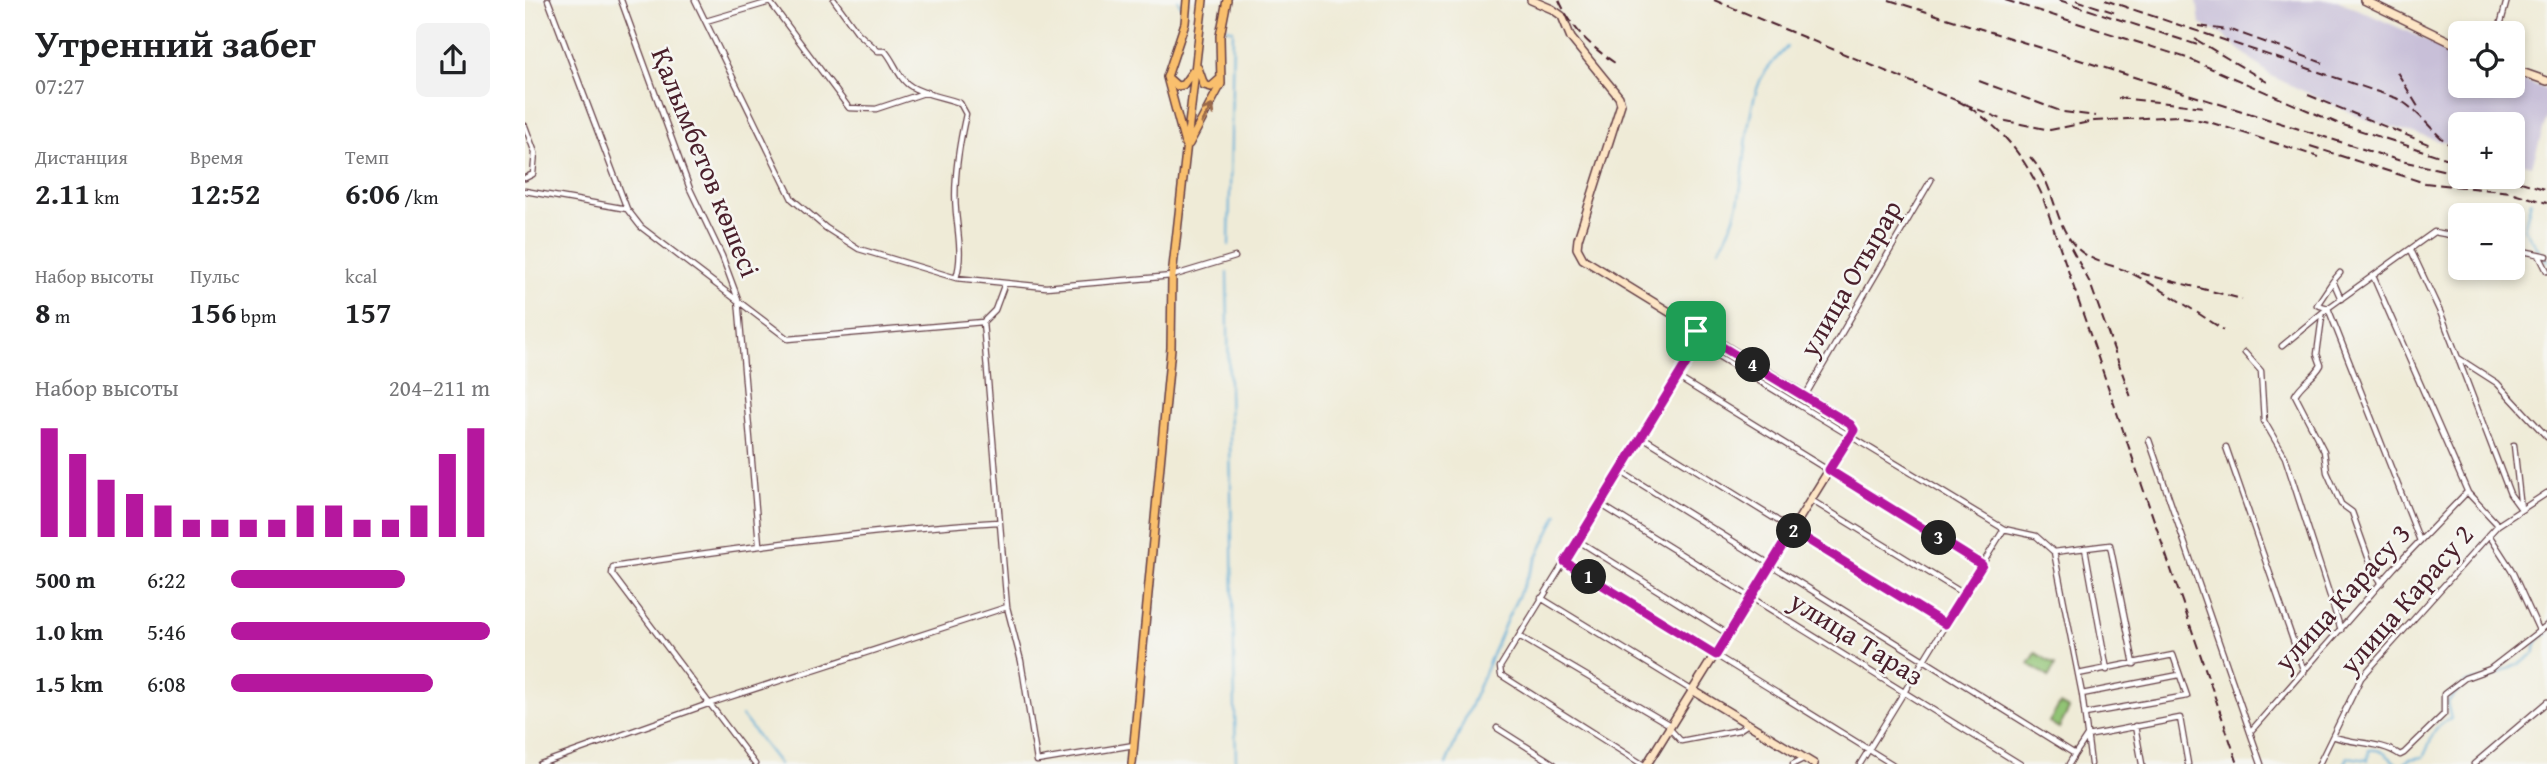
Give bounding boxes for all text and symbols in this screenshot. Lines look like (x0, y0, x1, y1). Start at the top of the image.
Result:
text: Утренний забег (35, 15, 316, 71)
map controls (2448, 21, 2525, 280)
button: locate (2448, 21, 2525, 98)
button: share (416, 23, 490, 97)
street label: Қалымбетов көшесі (642, 41, 771, 283)
text: 07:27 (35, 69, 85, 102)
one-way arrow (1200, 104, 1214, 124)
button: + (2448, 112, 2525, 189)
text: Дистанция (35, 143, 128, 171)
text: Время (190, 143, 243, 171)
text: Темп (345, 143, 389, 171)
text: 2.11 (35, 171, 90, 215)
text: 12:52 (190, 171, 261, 215)
text: 6:06 (345, 171, 400, 215)
text: km (90, 183, 119, 211)
text: /km (400, 183, 438, 211)
street label: улица Отырар (1787, 192, 1911, 365)
button: − (2448, 203, 2525, 280)
text: Набор высоты (35, 262, 154, 290)
text: Пульс (190, 262, 240, 290)
text: kcal (345, 262, 377, 290)
text: 8 (35, 290, 51, 334)
text: 156 (190, 290, 237, 334)
text: 157 (345, 290, 392, 334)
pin (1666, 301, 1726, 361)
text: m (51, 302, 70, 330)
text: bpm (237, 302, 276, 330)
icon: arrive (1677, 312, 1715, 350)
pin: 4 (1735, 348, 1771, 382)
text: 4 (1748, 350, 1757, 378)
text: Набор высоты (35, 371, 179, 404)
text: 204–211 m (389, 371, 490, 404)
street label: улица Карасу 3 (2263, 513, 2419, 681)
pin: 2 (1777, 514, 1811, 548)
street label: улица Карасу 2 (2328, 515, 2482, 683)
text: 2 (1789, 516, 1798, 544)
pin: 3 (1921, 520, 1957, 556)
text: 3 (1934, 523, 1943, 551)
pin: 1 (1571, 560, 1607, 594)
text: 1 (1584, 562, 1593, 590)
text: 500 m (35, 563, 96, 596)
text: 6:22 (147, 563, 186, 596)
street label: улица Тараз (1781, 580, 1932, 695)
text: 1.0 km (35, 615, 103, 648)
text: 5:46 (147, 615, 186, 648)
text: 1.5 km (35, 667, 103, 700)
text: 6:08 (147, 667, 186, 700)

